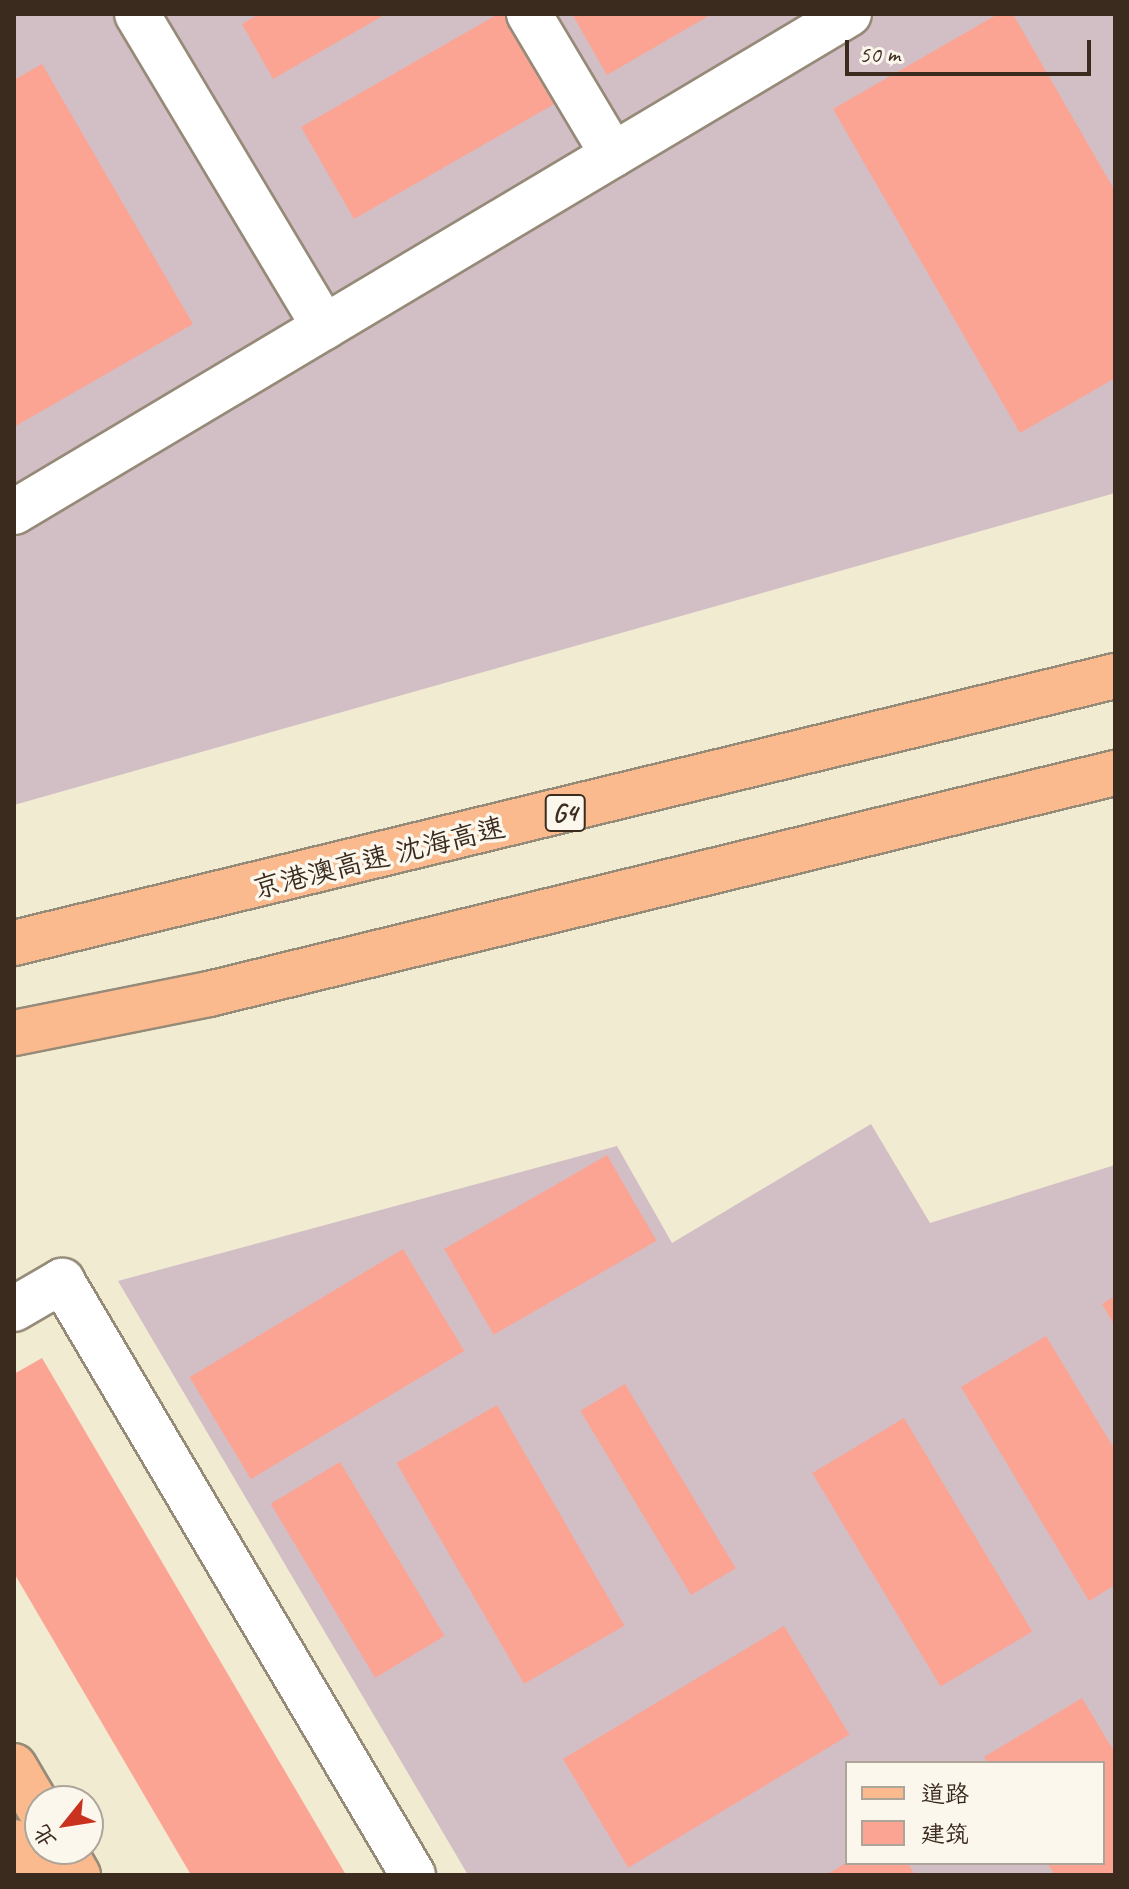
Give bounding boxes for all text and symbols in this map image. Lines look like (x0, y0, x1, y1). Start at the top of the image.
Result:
scale bar (849, 24, 1095, 74)
text: 50 m (859, 39, 900, 69)
road number: G4 (543, 791, 587, 835)
street label: 京港澳高速 沈海高速 (249, 810, 509, 906)
legend (845, 1761, 1105, 1865)
text: 道路 (921, 1779, 969, 1809)
north arrow (24, 1785, 104, 1865)
text: 北 (27, 1819, 63, 1853)
text: 建筑 (921, 1819, 969, 1849)

